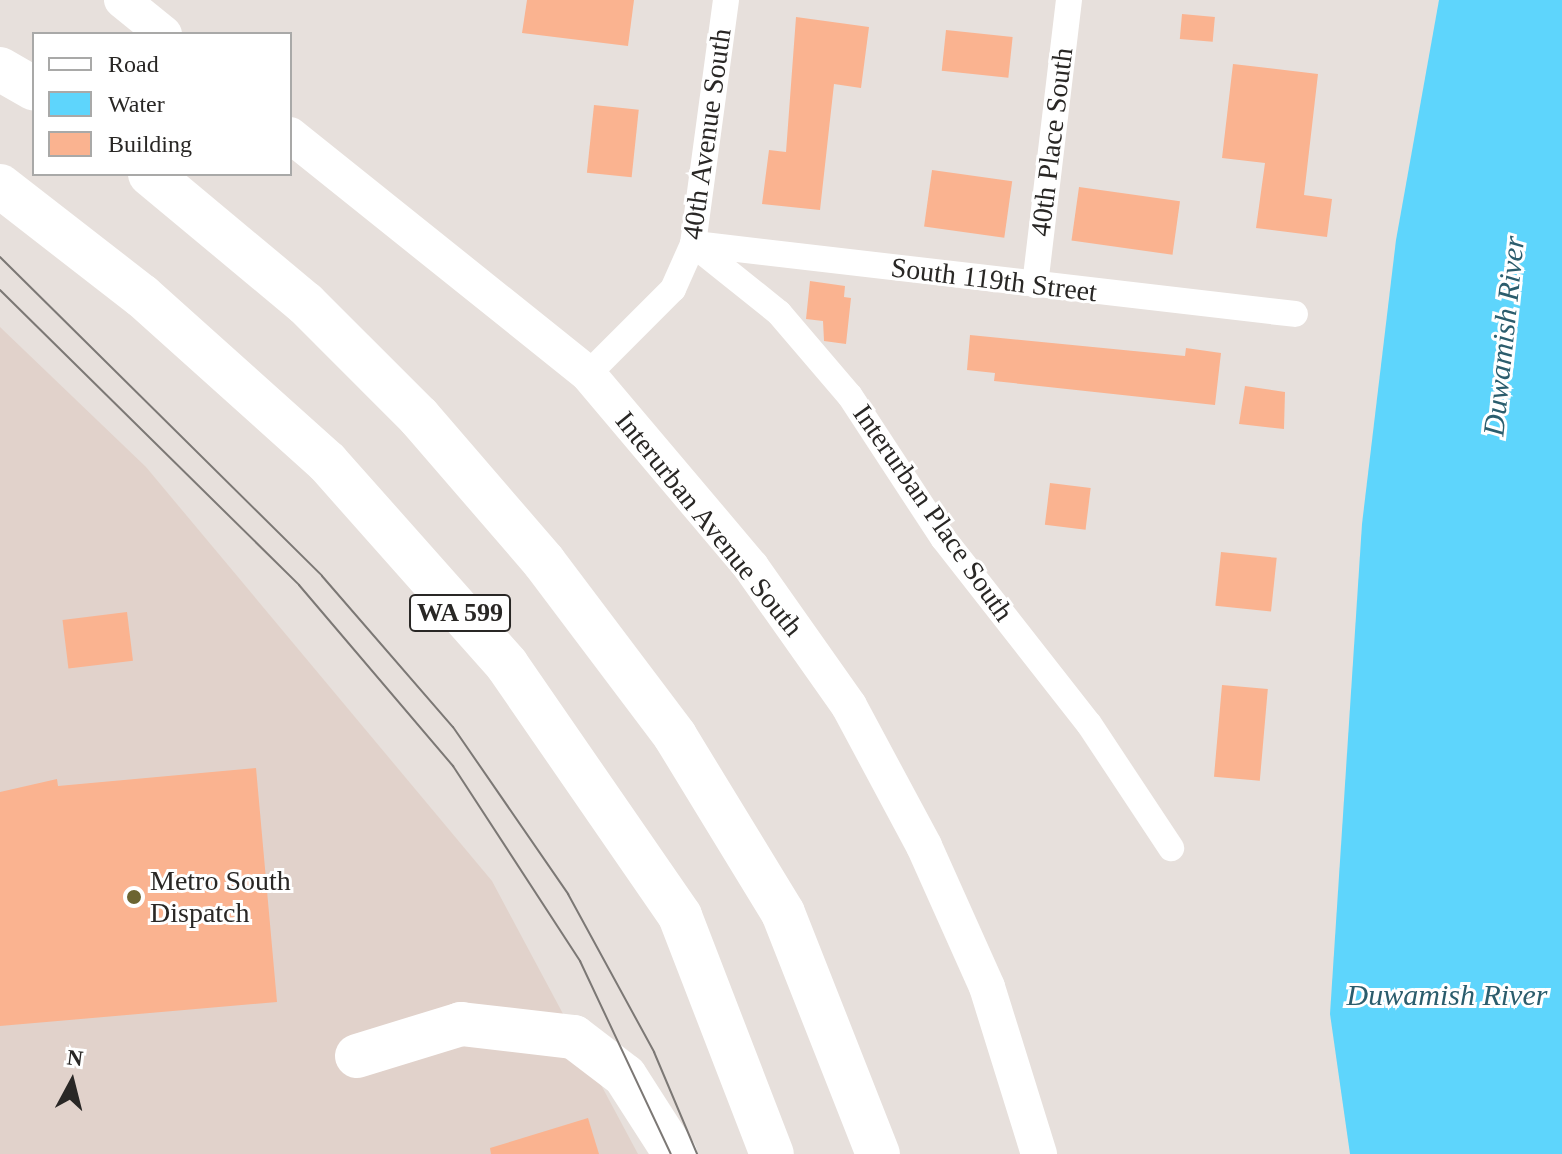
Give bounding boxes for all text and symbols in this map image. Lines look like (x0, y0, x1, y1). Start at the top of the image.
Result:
street label: 40th Avenue South (675, 26, 739, 242)
legend (32, 32, 292, 176)
street label: 40th Place South (1024, 46, 1080, 238)
text: Road (108, 51, 159, 77)
text: Water (108, 91, 165, 117)
text: Building (108, 131, 192, 157)
water label: Duwamish River (1476, 234, 1532, 438)
street label: South 119th Street (889, 251, 1099, 309)
street label: Interurban Place South (846, 398, 1020, 628)
street label: Interurban Avenue South (608, 404, 810, 644)
road number: WA 599 (408, 591, 512, 635)
place label: Metro South Dispatch (150, 864, 291, 930)
marker: Metro South Dispatch (125, 888, 143, 906)
water label: Duwamish River (1347, 977, 1547, 1013)
north arrow (32, 1042, 112, 1122)
text: N (66, 1044, 84, 1071)

